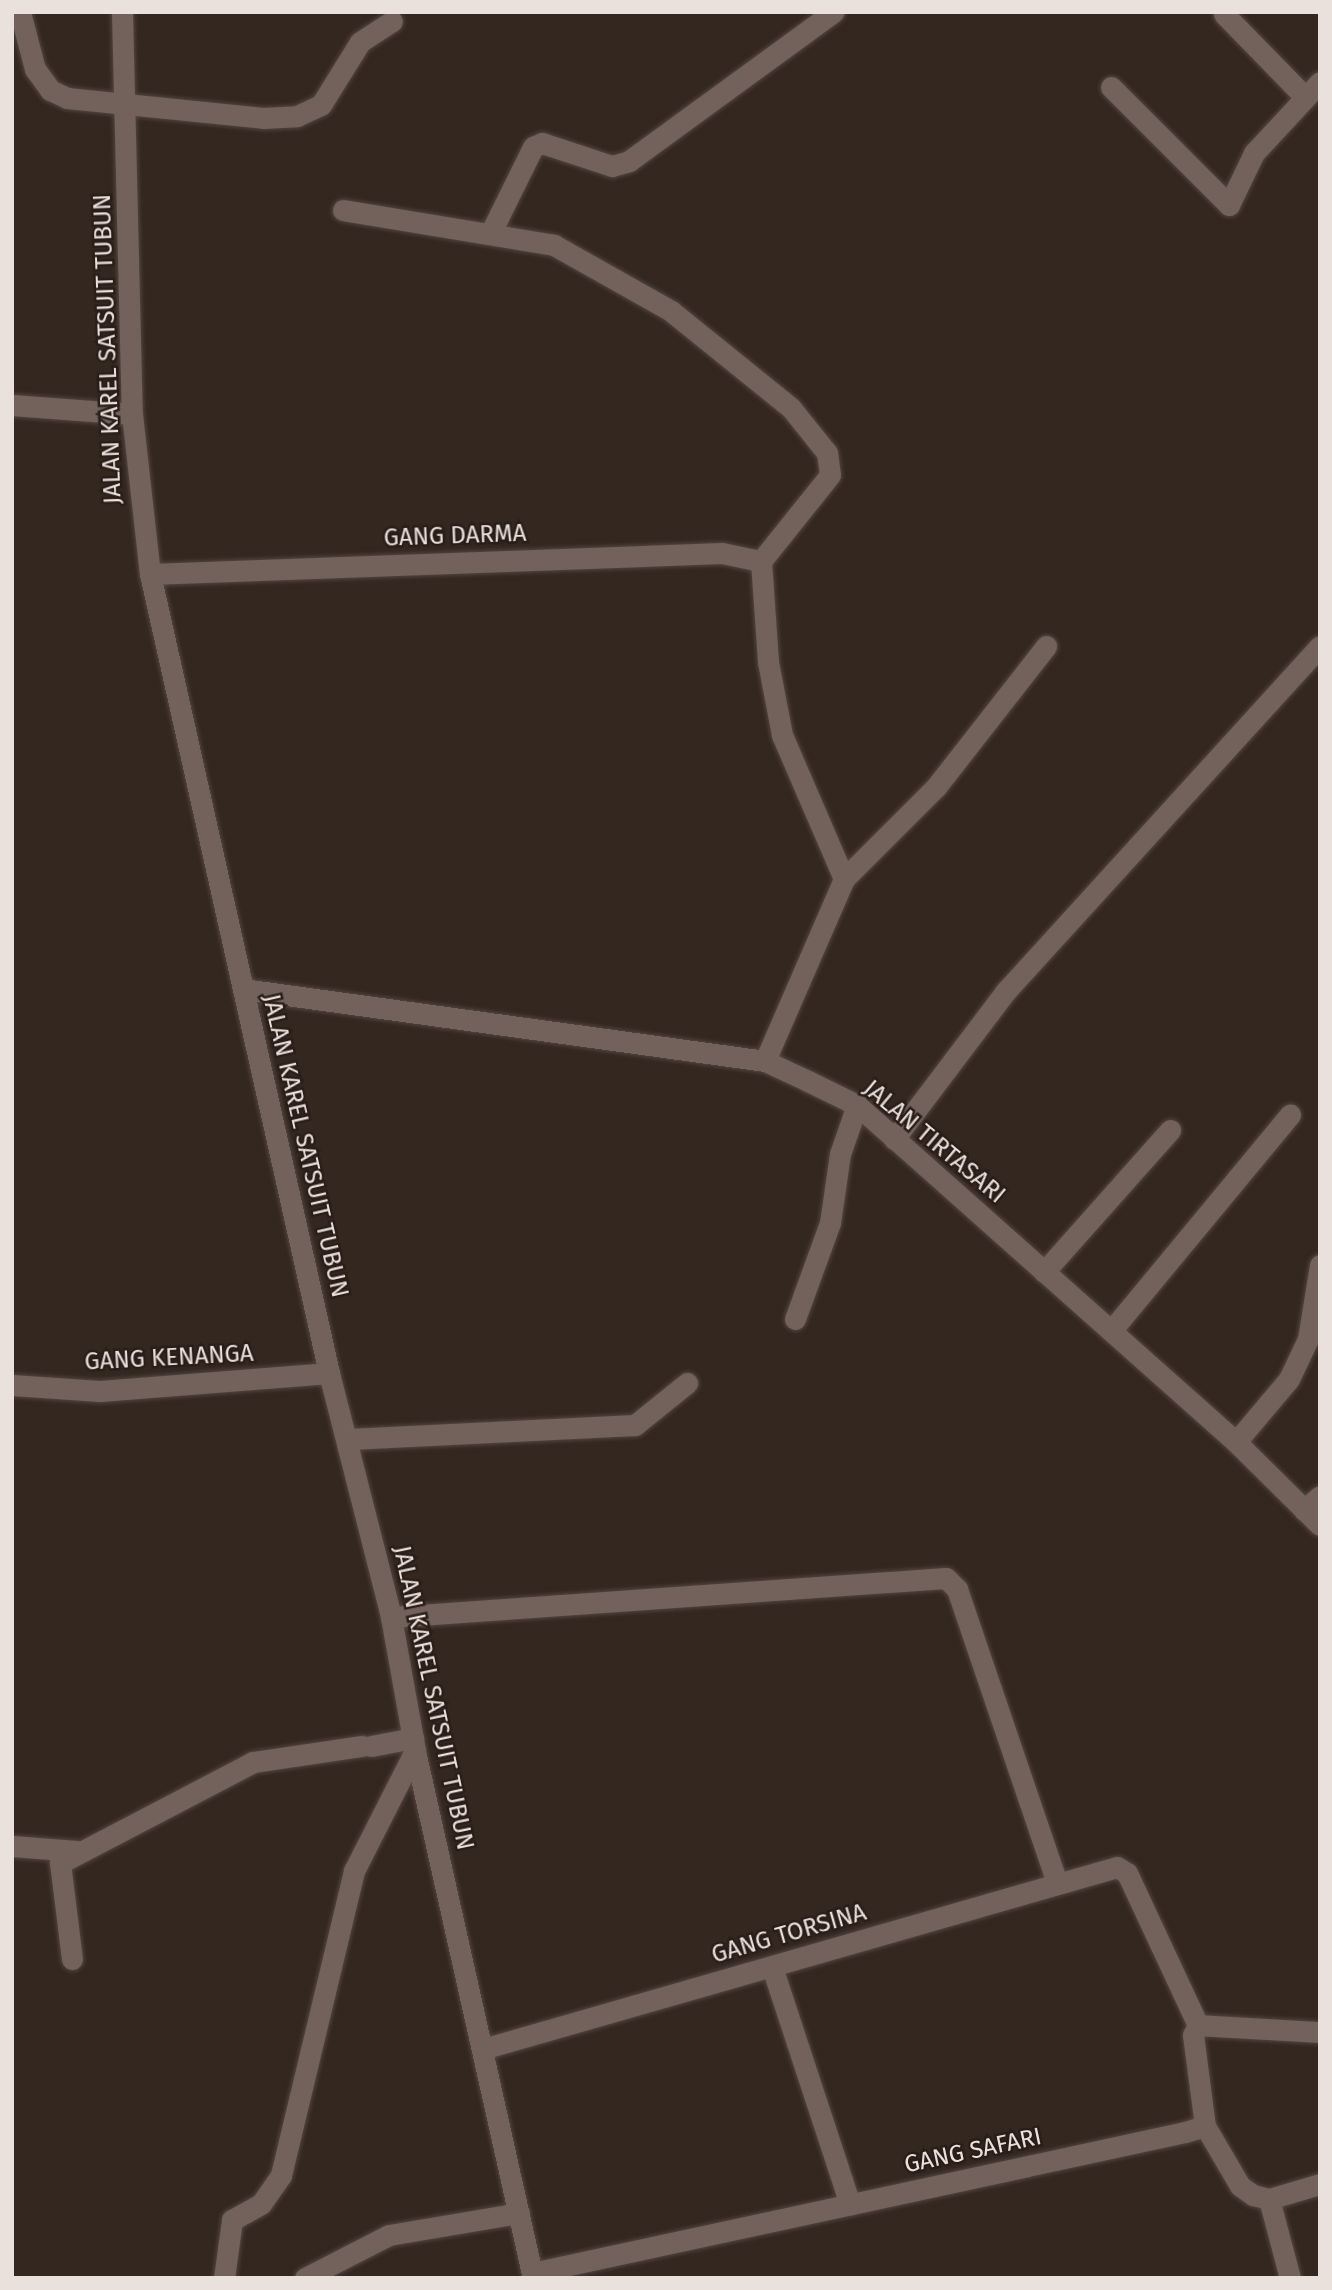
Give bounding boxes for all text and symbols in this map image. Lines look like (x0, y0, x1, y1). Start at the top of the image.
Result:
street label: JALAN KAREL SATSUIT TUBUN (88, 193, 128, 505)
street label: GANG DARMA (383, 519, 527, 553)
street label: JALAN KAREL SATSUIT TUBUN (256, 991, 354, 1301)
street label: JALAN TIRTASARI (857, 1074, 1011, 1210)
street label: GANG KENANGA (84, 1339, 254, 1377)
street label: JALAN KAREL SATSUIT TUBUN (387, 1543, 479, 1853)
street label: GANG TORSINA (708, 1898, 870, 1970)
street label: GANG SAFARI (902, 2122, 1044, 2180)

